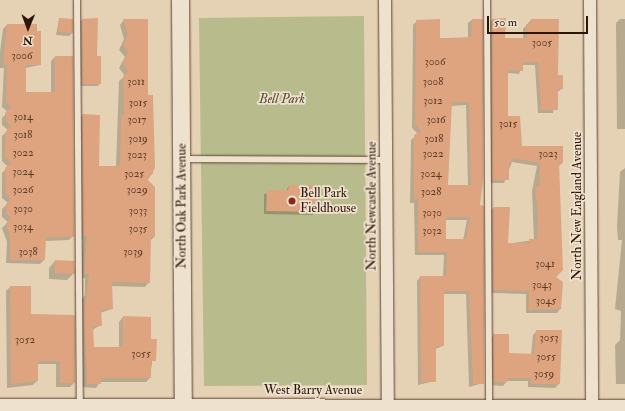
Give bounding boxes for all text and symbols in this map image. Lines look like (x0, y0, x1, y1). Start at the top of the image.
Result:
north arrow (8, 8, 48, 48)
scale bar (489, 8, 590, 34)
text: 50 m (494, 15, 517, 30)
text: N (23, 34, 33, 47)
house number: 3005 (532, 36, 552, 50)
house number: 3006 (11, 49, 33, 63)
house number: 3006 (424, 55, 446, 69)
house number: 3011 (127, 75, 145, 89)
house number: 3008 (423, 75, 443, 89)
park label: Bell Park (259, 91, 305, 107)
house number: 3012 (423, 94, 443, 108)
house number: 3015 (129, 96, 147, 110)
house number: 3014 (13, 110, 33, 124)
house number: 3017 (128, 113, 146, 127)
house number: 3016 (426, 113, 446, 127)
house number: 3015 (499, 117, 517, 131)
house number: 3018 (14, 128, 32, 142)
house number: 3019 (128, 132, 148, 146)
house number: 3018 (425, 132, 443, 146)
street label: North New England Avenue (569, 132, 585, 280)
street label: North Newcastle Avenue (364, 141, 380, 271)
street label: North Oak Park Avenue (174, 143, 190, 269)
house number: 3022 (12, 146, 34, 160)
house number: 3022 (422, 147, 444, 161)
house number: 3023 (538, 147, 558, 161)
house number: 3023 (127, 148, 147, 162)
house number: 3024 (12, 165, 34, 179)
house number: 3025 (124, 167, 144, 181)
house number: 3024 (420, 167, 442, 181)
house number: 3026 (13, 183, 33, 197)
house number: 3029 (126, 183, 148, 197)
house number: 3028 (421, 185, 441, 199)
place label: Bell Park Fieldhouse (300, 186, 356, 217)
marker: Bell Park Fieldhouse (287, 196, 297, 206)
house number: 3030 (13, 202, 33, 216)
house number: 3033 (129, 204, 147, 218)
house number: 3030 (422, 206, 442, 220)
house number: 3034 (13, 220, 33, 234)
house number: 3035 (129, 222, 147, 236)
house number: 3032 (422, 224, 442, 238)
house number: 3038 (18, 245, 38, 259)
house number: 3039 (123, 245, 143, 259)
house number: 3041 (535, 257, 555, 271)
house number: 3043 (532, 278, 552, 292)
house number: 3045 (536, 294, 556, 308)
house number: 3053 (540, 331, 558, 345)
house number: 3052 (15, 333, 35, 347)
house number: 3055 (131, 347, 151, 361)
house number: 3055 (536, 350, 556, 364)
house number: 3059 (534, 367, 554, 381)
street label: West Barry Avenue (264, 382, 362, 398)

